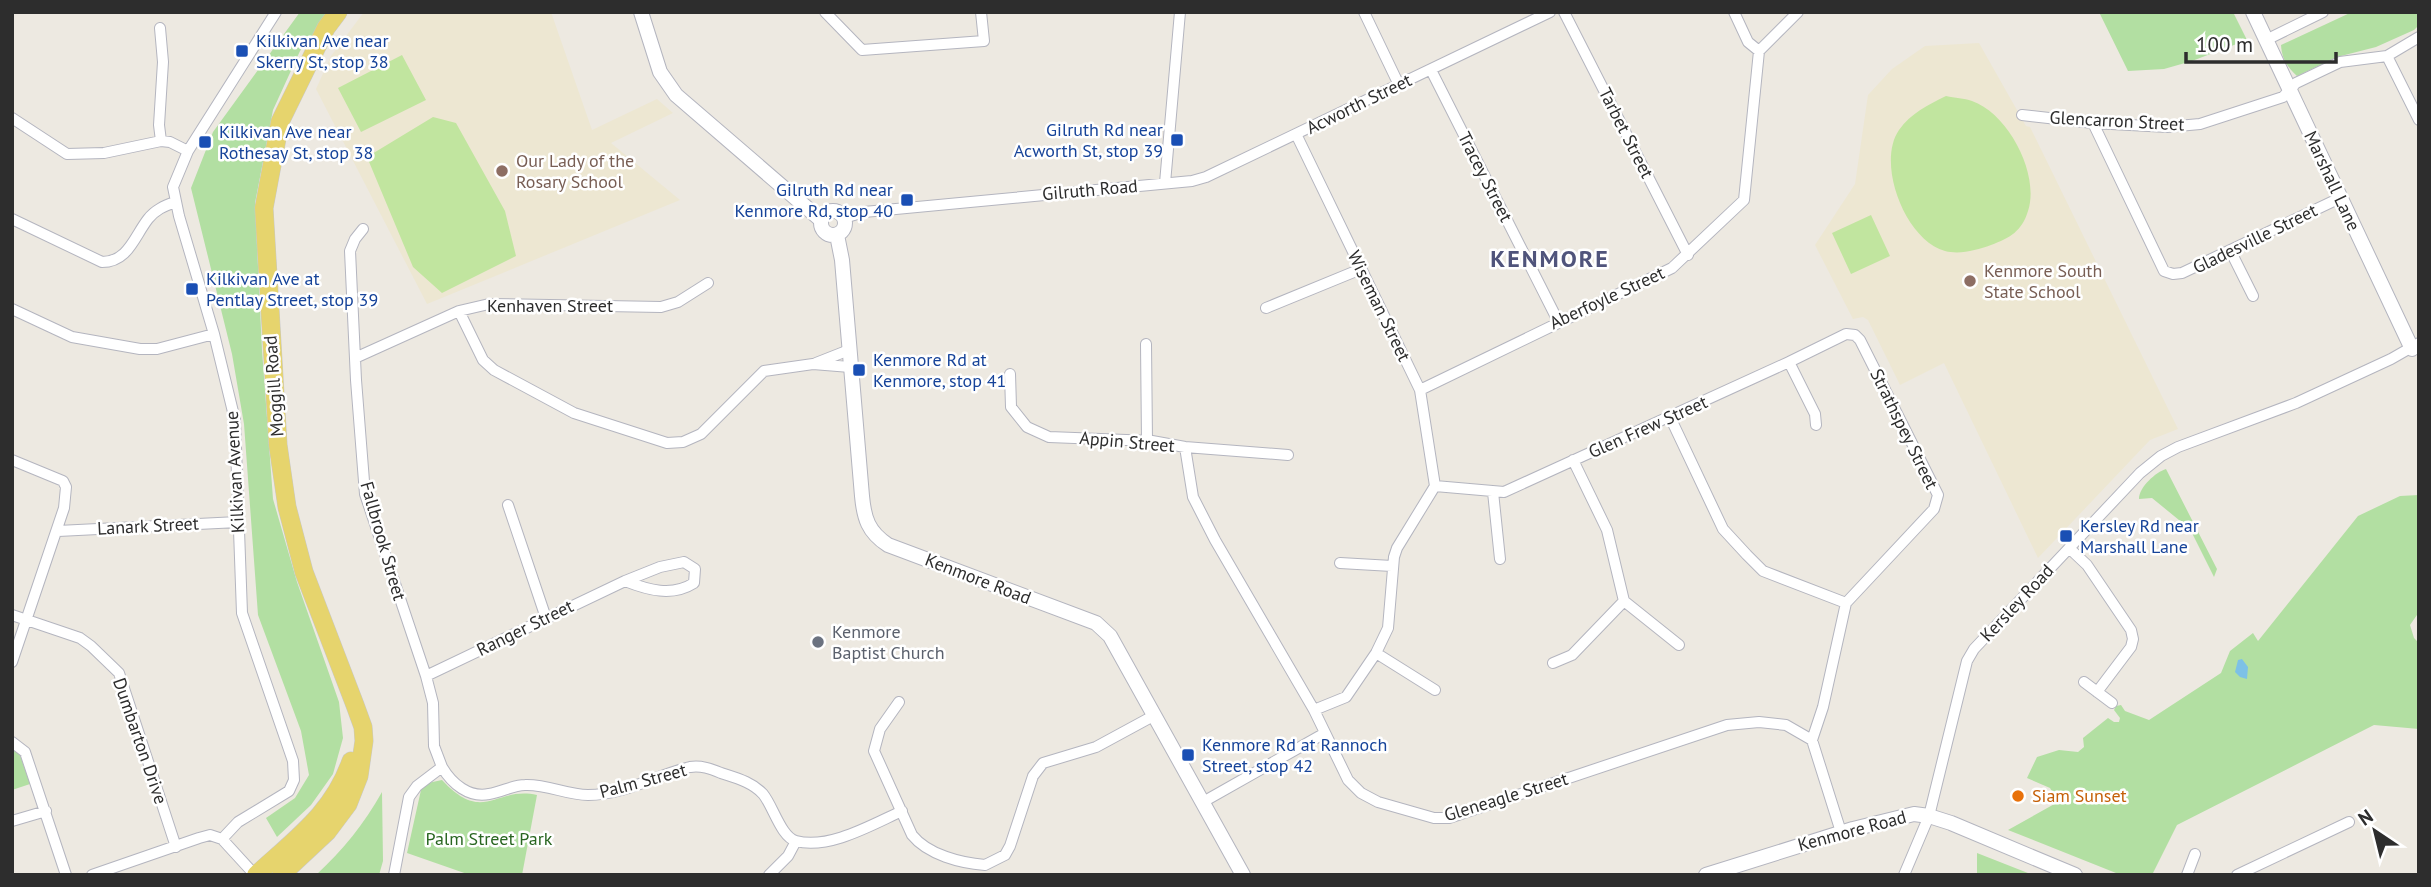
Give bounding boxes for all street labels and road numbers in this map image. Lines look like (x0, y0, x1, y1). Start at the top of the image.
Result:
street label: Acworth Street (1302, 68, 1415, 139)
street label: Tarbet Street (1594, 83, 1659, 182)
street label: Glencarron Street (2049, 105, 2185, 136)
street label: Marshall Lane (2299, 127, 2366, 235)
street label: Tracey Street (1453, 128, 1518, 226)
street label: Gilruth Road (1041, 174, 1139, 205)
street label: Gladesville Street (2189, 199, 2321, 279)
street label: Wiseman Street (1343, 247, 1416, 365)
street label: Aberfoyle Street (1546, 261, 1668, 334)
street label: Kenhaven Street (487, 294, 613, 317)
street label: Moggill Road (258, 335, 289, 437)
street label: Strathspey Street (1865, 365, 1944, 493)
street label: Glen Frew Street (1585, 390, 1711, 463)
street label: Kilkivan Avenue (220, 410, 249, 534)
street label: Appin Street (1078, 426, 1176, 457)
street label: Fallbrook Street (356, 479, 411, 603)
street label: Lanark Street (97, 511, 199, 540)
street label: Kenmore Road (922, 548, 1034, 609)
street label: Kersley Road (1975, 559, 2058, 646)
street label: Ranger Street (473, 594, 577, 661)
street label: Dumbarton Drive (108, 675, 173, 807)
street label: Palm Street (597, 758, 689, 803)
street label: Gleneagle Street (1441, 767, 1571, 826)
street label: Kenmore Road (1795, 805, 1909, 856)

